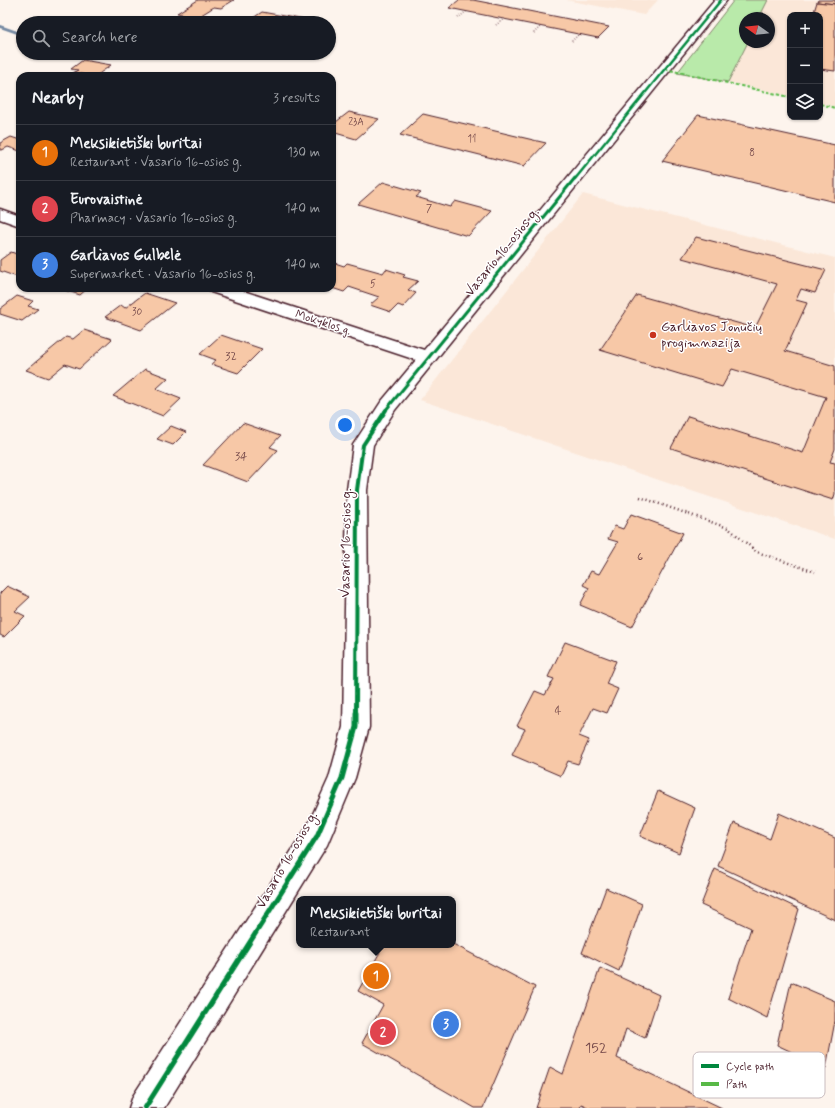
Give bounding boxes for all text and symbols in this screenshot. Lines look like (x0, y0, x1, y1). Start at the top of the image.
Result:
north arrow (739, 12, 775, 48)
map controls (787, 12, 823, 120)
button: + (787, 12, 823, 48)
search box (16, 16, 336, 60)
icon: search (30, 27, 52, 49)
text: Search here (62, 28, 138, 48)
button: − (787, 48, 823, 84)
button: layers (787, 84, 823, 120)
text: Nearby (32, 87, 84, 109)
text: 3 results (273, 90, 320, 107)
house number: 23A (348, 116, 364, 129)
house number: 11 (468, 133, 476, 146)
text: Meksikietiški buritai (70, 134, 202, 154)
text: 1 (42, 144, 48, 161)
text: 130 m (287, 144, 320, 161)
house number: 8 (749, 147, 755, 160)
text: Restaurant · Vasario 16-osios g. (70, 154, 242, 171)
text: Eurovaistinė (70, 190, 143, 210)
text: 2 (42, 200, 48, 217)
text: 140 m (285, 200, 320, 217)
house number: 7 (426, 203, 432, 216)
street label: Vasario 16-osios g. (461, 204, 544, 301)
text: Pharmacy · Vasario 16-osios g. (70, 210, 237, 227)
text: Garliavos Gulbelė (70, 246, 181, 266)
text: 3 (42, 256, 48, 273)
text: 140 m (285, 256, 320, 273)
text: Supermarket · Vasario 16-osios g. (70, 266, 256, 283)
house number: 5 (370, 278, 376, 291)
house number: 30 (132, 306, 142, 319)
street label: Mokyklos g. (293, 306, 353, 340)
place label: Garliavos Jonučių progimnazija (661, 318, 763, 352)
marker: Garliavos Jonučių progimnazija (648, 330, 658, 340)
house number: 32 (225, 349, 237, 365)
your location (335, 415, 355, 435)
house number: 34 (235, 449, 247, 465)
street label: Vasario 16-osios g. (336, 488, 357, 598)
house number: 6 (637, 549, 643, 565)
house number: 4 (555, 703, 562, 719)
street label: Vasario 16-osios g. (252, 808, 323, 912)
popup (296, 896, 456, 948)
text: Meksikietiški buritai (310, 904, 442, 924)
text: Restaurant (310, 924, 370, 941)
pin: 1 (363, 961, 389, 991)
pin: 3 (433, 1009, 459, 1039)
pin: 2 (370, 1017, 396, 1047)
house number: 152 (585, 1039, 607, 1057)
legend (693, 1052, 825, 1098)
text: Cycle path (726, 1060, 774, 1074)
text: Path (726, 1078, 747, 1092)

